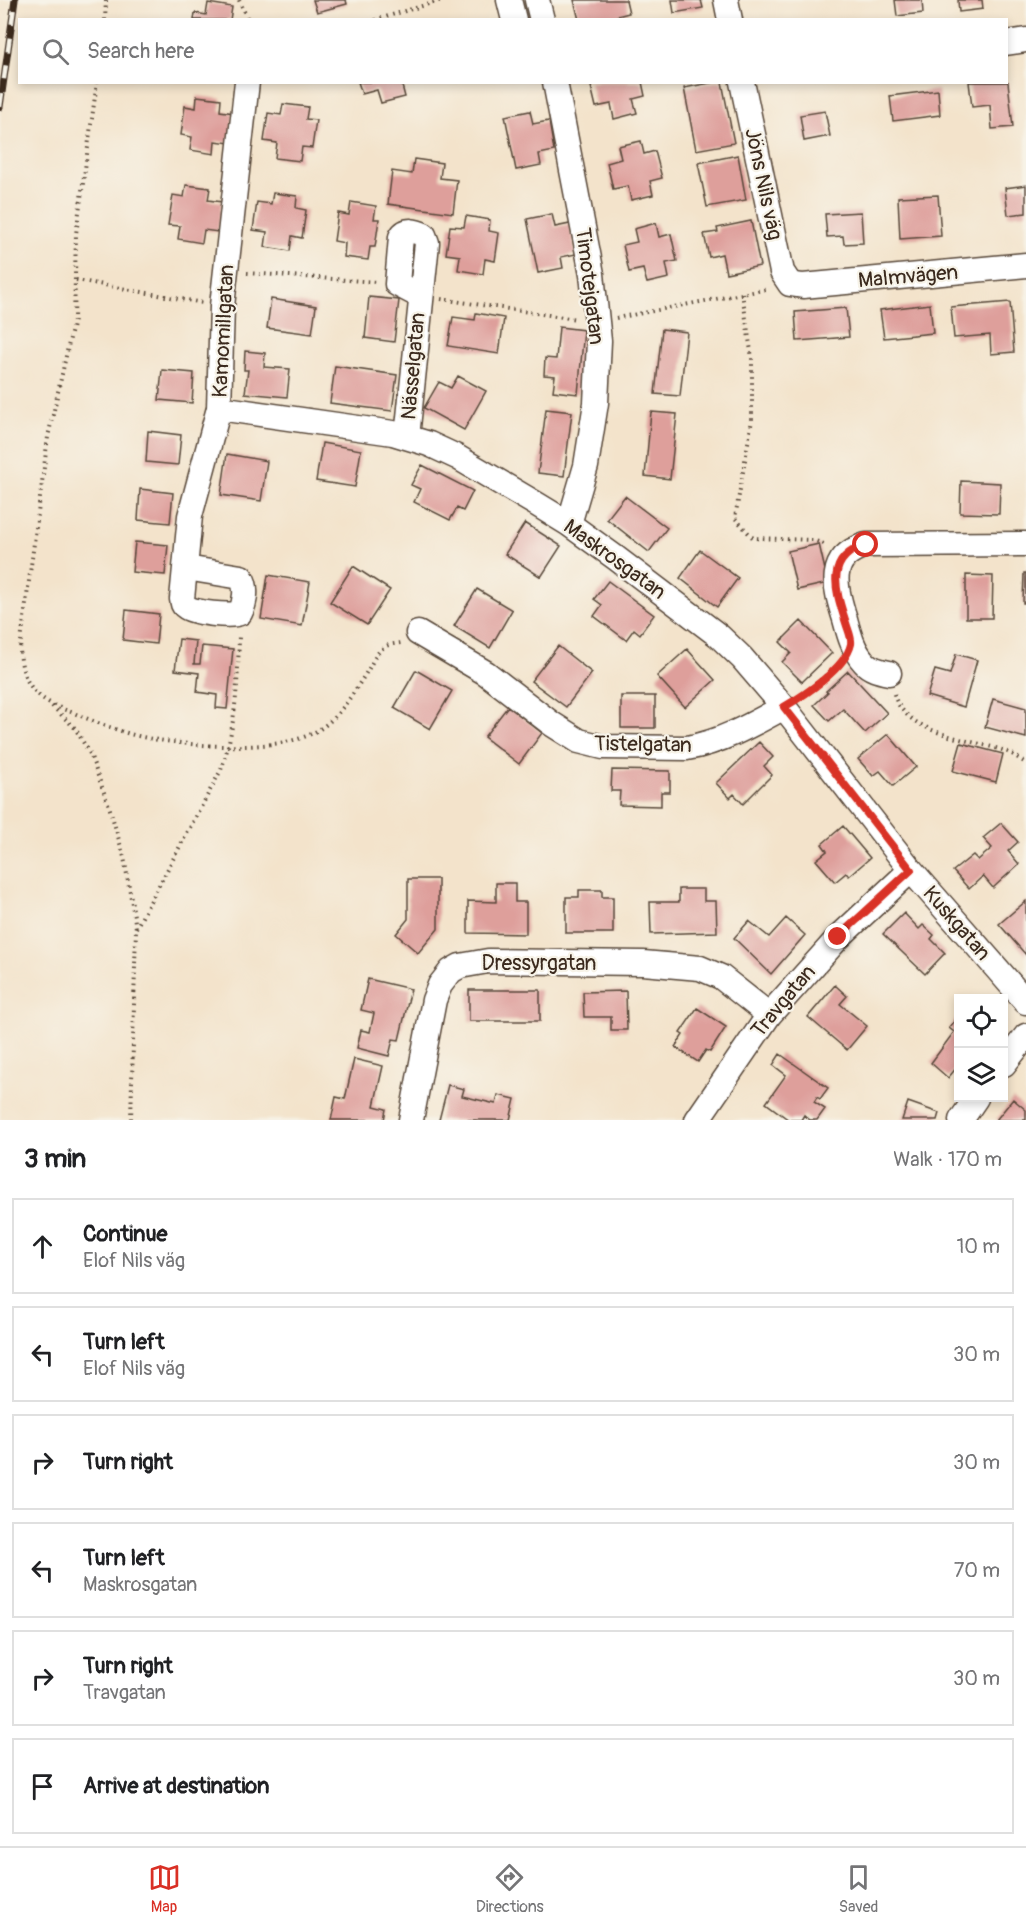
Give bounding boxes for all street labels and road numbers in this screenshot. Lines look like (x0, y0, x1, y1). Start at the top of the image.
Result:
street label: Jöns Nils väg (738, 126, 789, 243)
street label: Timotejgatan (569, 226, 610, 346)
street label: Malmvägen (857, 259, 959, 294)
street label: Kamomillgatan (207, 264, 240, 398)
street label: Nässelgatan (395, 311, 432, 421)
street label: Maskrosgatan (558, 513, 671, 606)
street label: Tistelgatan (594, 730, 692, 759)
street label: Kuskgatan (917, 880, 997, 966)
street label: Dressyrgatan (481, 950, 597, 977)
street label: Travgatan (745, 959, 822, 1043)

